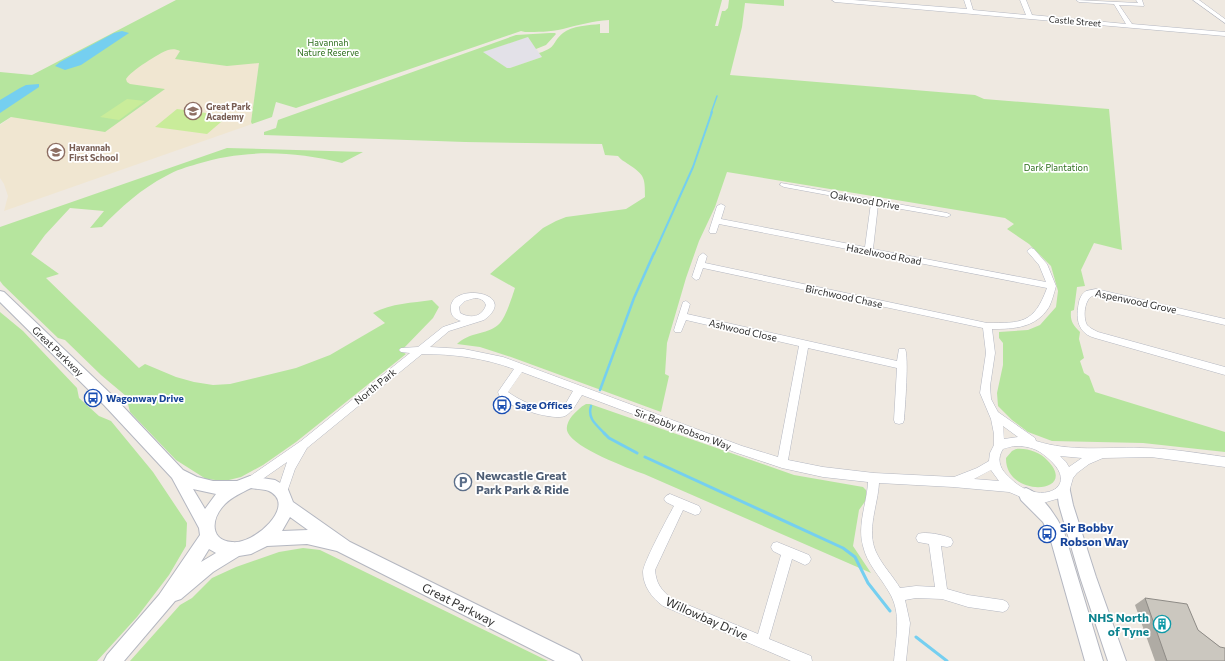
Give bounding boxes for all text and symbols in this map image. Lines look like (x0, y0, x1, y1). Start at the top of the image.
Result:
street label: Castle Street (1048, 13, 1102, 29)
park label: Havannah Nature Reserve (297, 37, 359, 58)
school or university icon: Great Park Academy (183, 101, 203, 121)
place label: Great Park Academy (206, 101, 251, 122)
school or university icon: Havannah First School (46, 142, 66, 162)
place label: Havannah First School (69, 142, 118, 163)
park label: Dark Plantation (1024, 162, 1088, 173)
street label: Oakwood Drive (829, 188, 901, 212)
street label: Hazelwood Road (845, 241, 923, 267)
street label: Birchwood Chase (804, 282, 884, 310)
street label: Aspenwood Grove (1094, 287, 1178, 315)
street label: Ashwood Close (708, 316, 778, 344)
street label: Great Parkway (30, 323, 86, 379)
street label: North Park (352, 365, 399, 406)
bus stop icon: Wagonway Drive (83, 388, 103, 408)
place label: Wagonway Drive (106, 392, 184, 404)
bus stop icon: Sage Offices (492, 395, 512, 415)
place label: Sage Offices (515, 399, 573, 411)
street label: Sir Bobby Robson Way (633, 406, 733, 452)
place label: Newcastle Great Park Park & Ride (476, 468, 569, 496)
parking icon: Newcastle Great Park Park & Ride (453, 472, 473, 492)
place label: Sir Bobby Robson Way (1060, 520, 1129, 548)
bus stop icon: Sir Bobby Robson Way (1037, 524, 1057, 544)
street label: Great Parkway (420, 580, 498, 628)
street label: Willowbay Drive (664, 594, 750, 642)
place label: NHS North of Tyne (1088, 610, 1149, 638)
building icon: NHS North of Tyne (1152, 614, 1172, 634)

